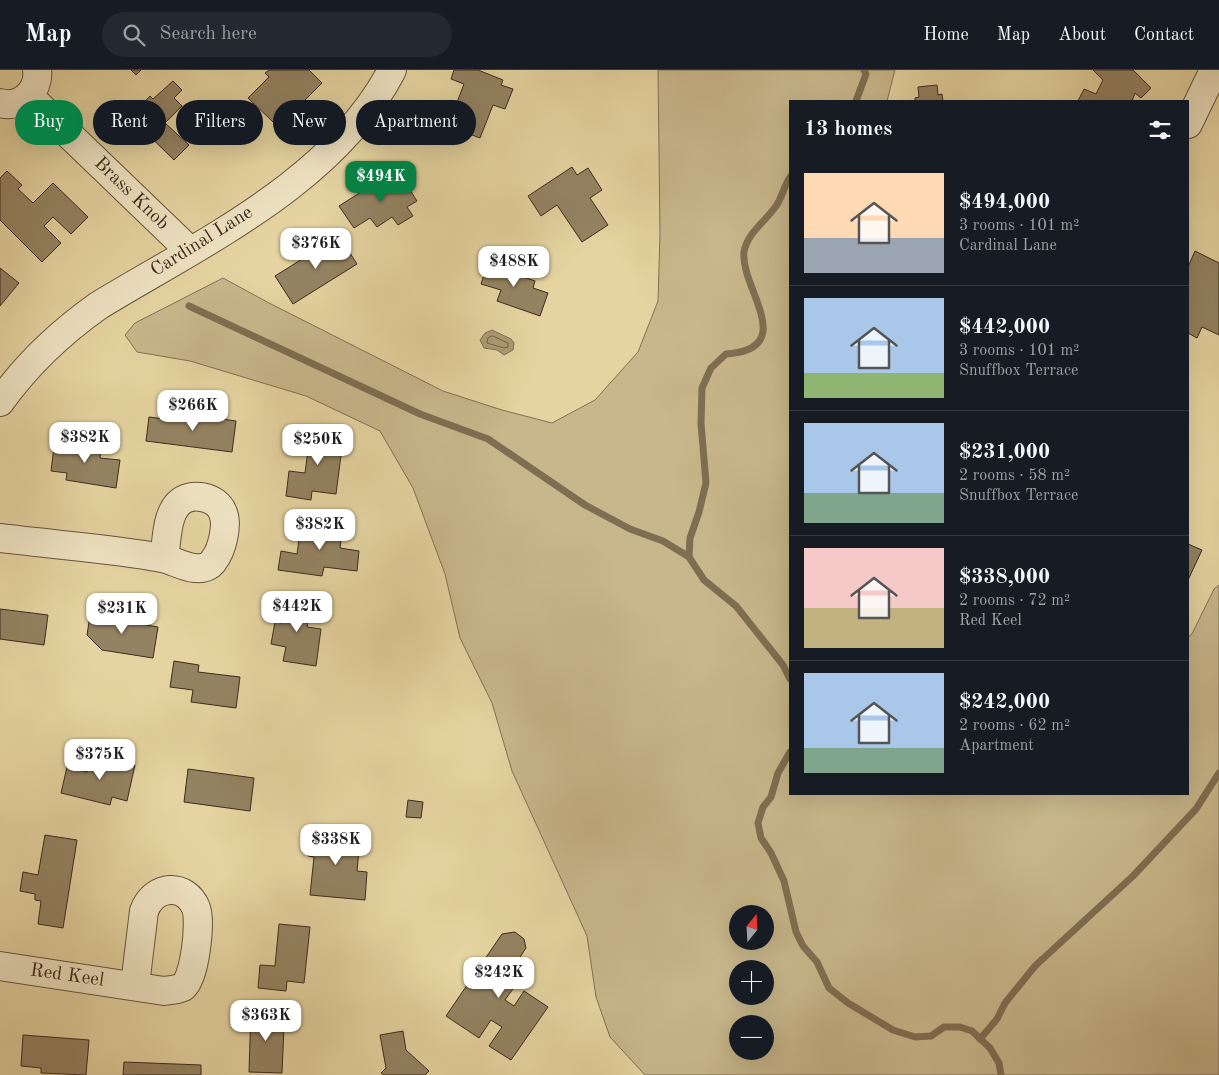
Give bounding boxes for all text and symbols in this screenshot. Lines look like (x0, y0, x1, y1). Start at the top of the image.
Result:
search box (102, 12, 452, 57)
icon: search (120, 21, 148, 49)
text: Map (25, 23, 72, 47)
text: Search here (160, 25, 257, 44)
text: Home (923, 26, 969, 44)
text: Map (997, 26, 1030, 44)
text: About (1058, 26, 1106, 44)
text: Contact (1134, 26, 1194, 44)
chip: Buy (15, 100, 83, 145)
chip: Rent (93, 100, 166, 145)
chip: Filters (176, 100, 263, 145)
chip: New (273, 100, 346, 145)
chip: Apartment (356, 100, 476, 145)
icon: filters (1146, 116, 1174, 144)
text: 13 homes (804, 119, 892, 140)
street label: Brass Knob (90, 154, 172, 234)
pin: $494K (346, 160, 416, 203)
text: $494K (356, 169, 406, 185)
text: $494,000 (959, 192, 1050, 213)
icon: home (844, 193, 904, 253)
street label: Cardinal Lane (148, 203, 256, 281)
text: 3 rooms · 101 m² (959, 218, 1079, 234)
pin: $376K (281, 228, 351, 270)
text: $376K (291, 236, 341, 252)
text: Cardinal Lane (959, 238, 1057, 254)
pin: $488K (479, 246, 549, 288)
text: $488K (489, 254, 539, 270)
text: $442,000 (959, 317, 1050, 338)
icon: home (844, 318, 904, 378)
text: 3 rooms · 101 m² (959, 343, 1079, 359)
text: Snuffbox Terrace (959, 363, 1078, 379)
pin: $266K (158, 390, 228, 432)
text: $266K (168, 398, 218, 414)
pin: $382K (50, 422, 120, 464)
pin: $250K (283, 424, 353, 466)
text: $382K (60, 430, 110, 446)
text: $250K (293, 432, 343, 448)
text: $231,000 (959, 442, 1050, 463)
icon: home (844, 443, 904, 503)
text: 2 rooms · 58 m² (959, 468, 1070, 484)
text: Snuffbox Terrace (959, 488, 1078, 504)
pin: $382K (285, 508, 355, 551)
text: $382K (295, 517, 345, 533)
text: $338,000 (959, 567, 1050, 588)
icon: home (844, 568, 904, 628)
pin: $442K (262, 590, 332, 633)
pin: $231K (87, 592, 157, 635)
text: 2 rooms · 72 m² (959, 593, 1070, 609)
text: $442K (272, 599, 322, 615)
text: $231K (97, 601, 147, 617)
text: Red Keel (959, 613, 1022, 629)
text: $242,000 (959, 692, 1050, 713)
icon: home (844, 693, 904, 753)
text: 2 rooms · 62 m² (959, 718, 1070, 734)
pin: $375K (65, 738, 135, 781)
text: Apartment (959, 738, 1034, 754)
text: $375K (75, 747, 125, 763)
pin: $338K (301, 824, 371, 866)
text: $338K (311, 832, 361, 848)
north arrow (729, 905, 774, 950)
map controls (729, 905, 774, 1060)
pin: $242K (464, 956, 534, 999)
button: + (729, 960, 774, 1005)
street label: Red Keel (29, 961, 105, 991)
text: $242K (474, 965, 524, 981)
pin: $363K (231, 1000, 301, 1042)
text: $363K (241, 1008, 291, 1024)
button: − (729, 1015, 774, 1060)

